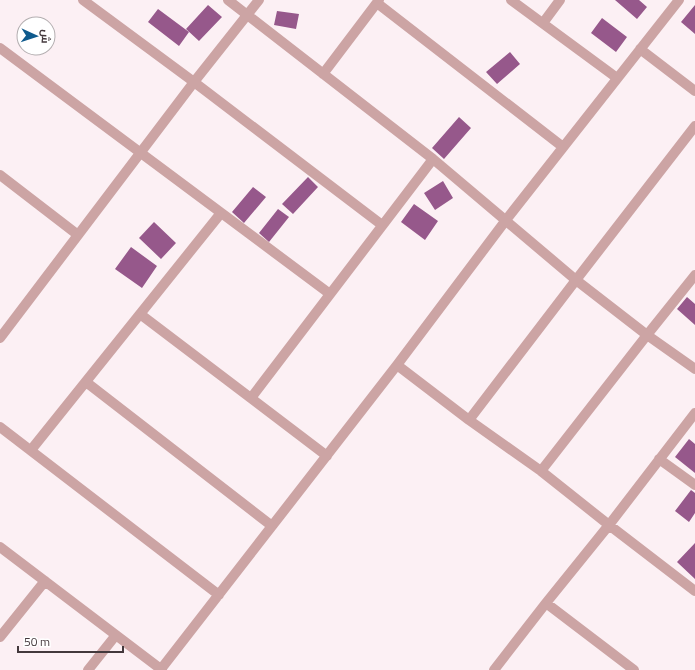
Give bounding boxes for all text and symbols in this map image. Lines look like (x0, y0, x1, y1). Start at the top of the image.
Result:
north arrow (16, 16, 56, 56)
text: ش (38, 29, 54, 44)
scale bar (18, 628, 123, 654)
text: 50 m (24, 632, 50, 651)

